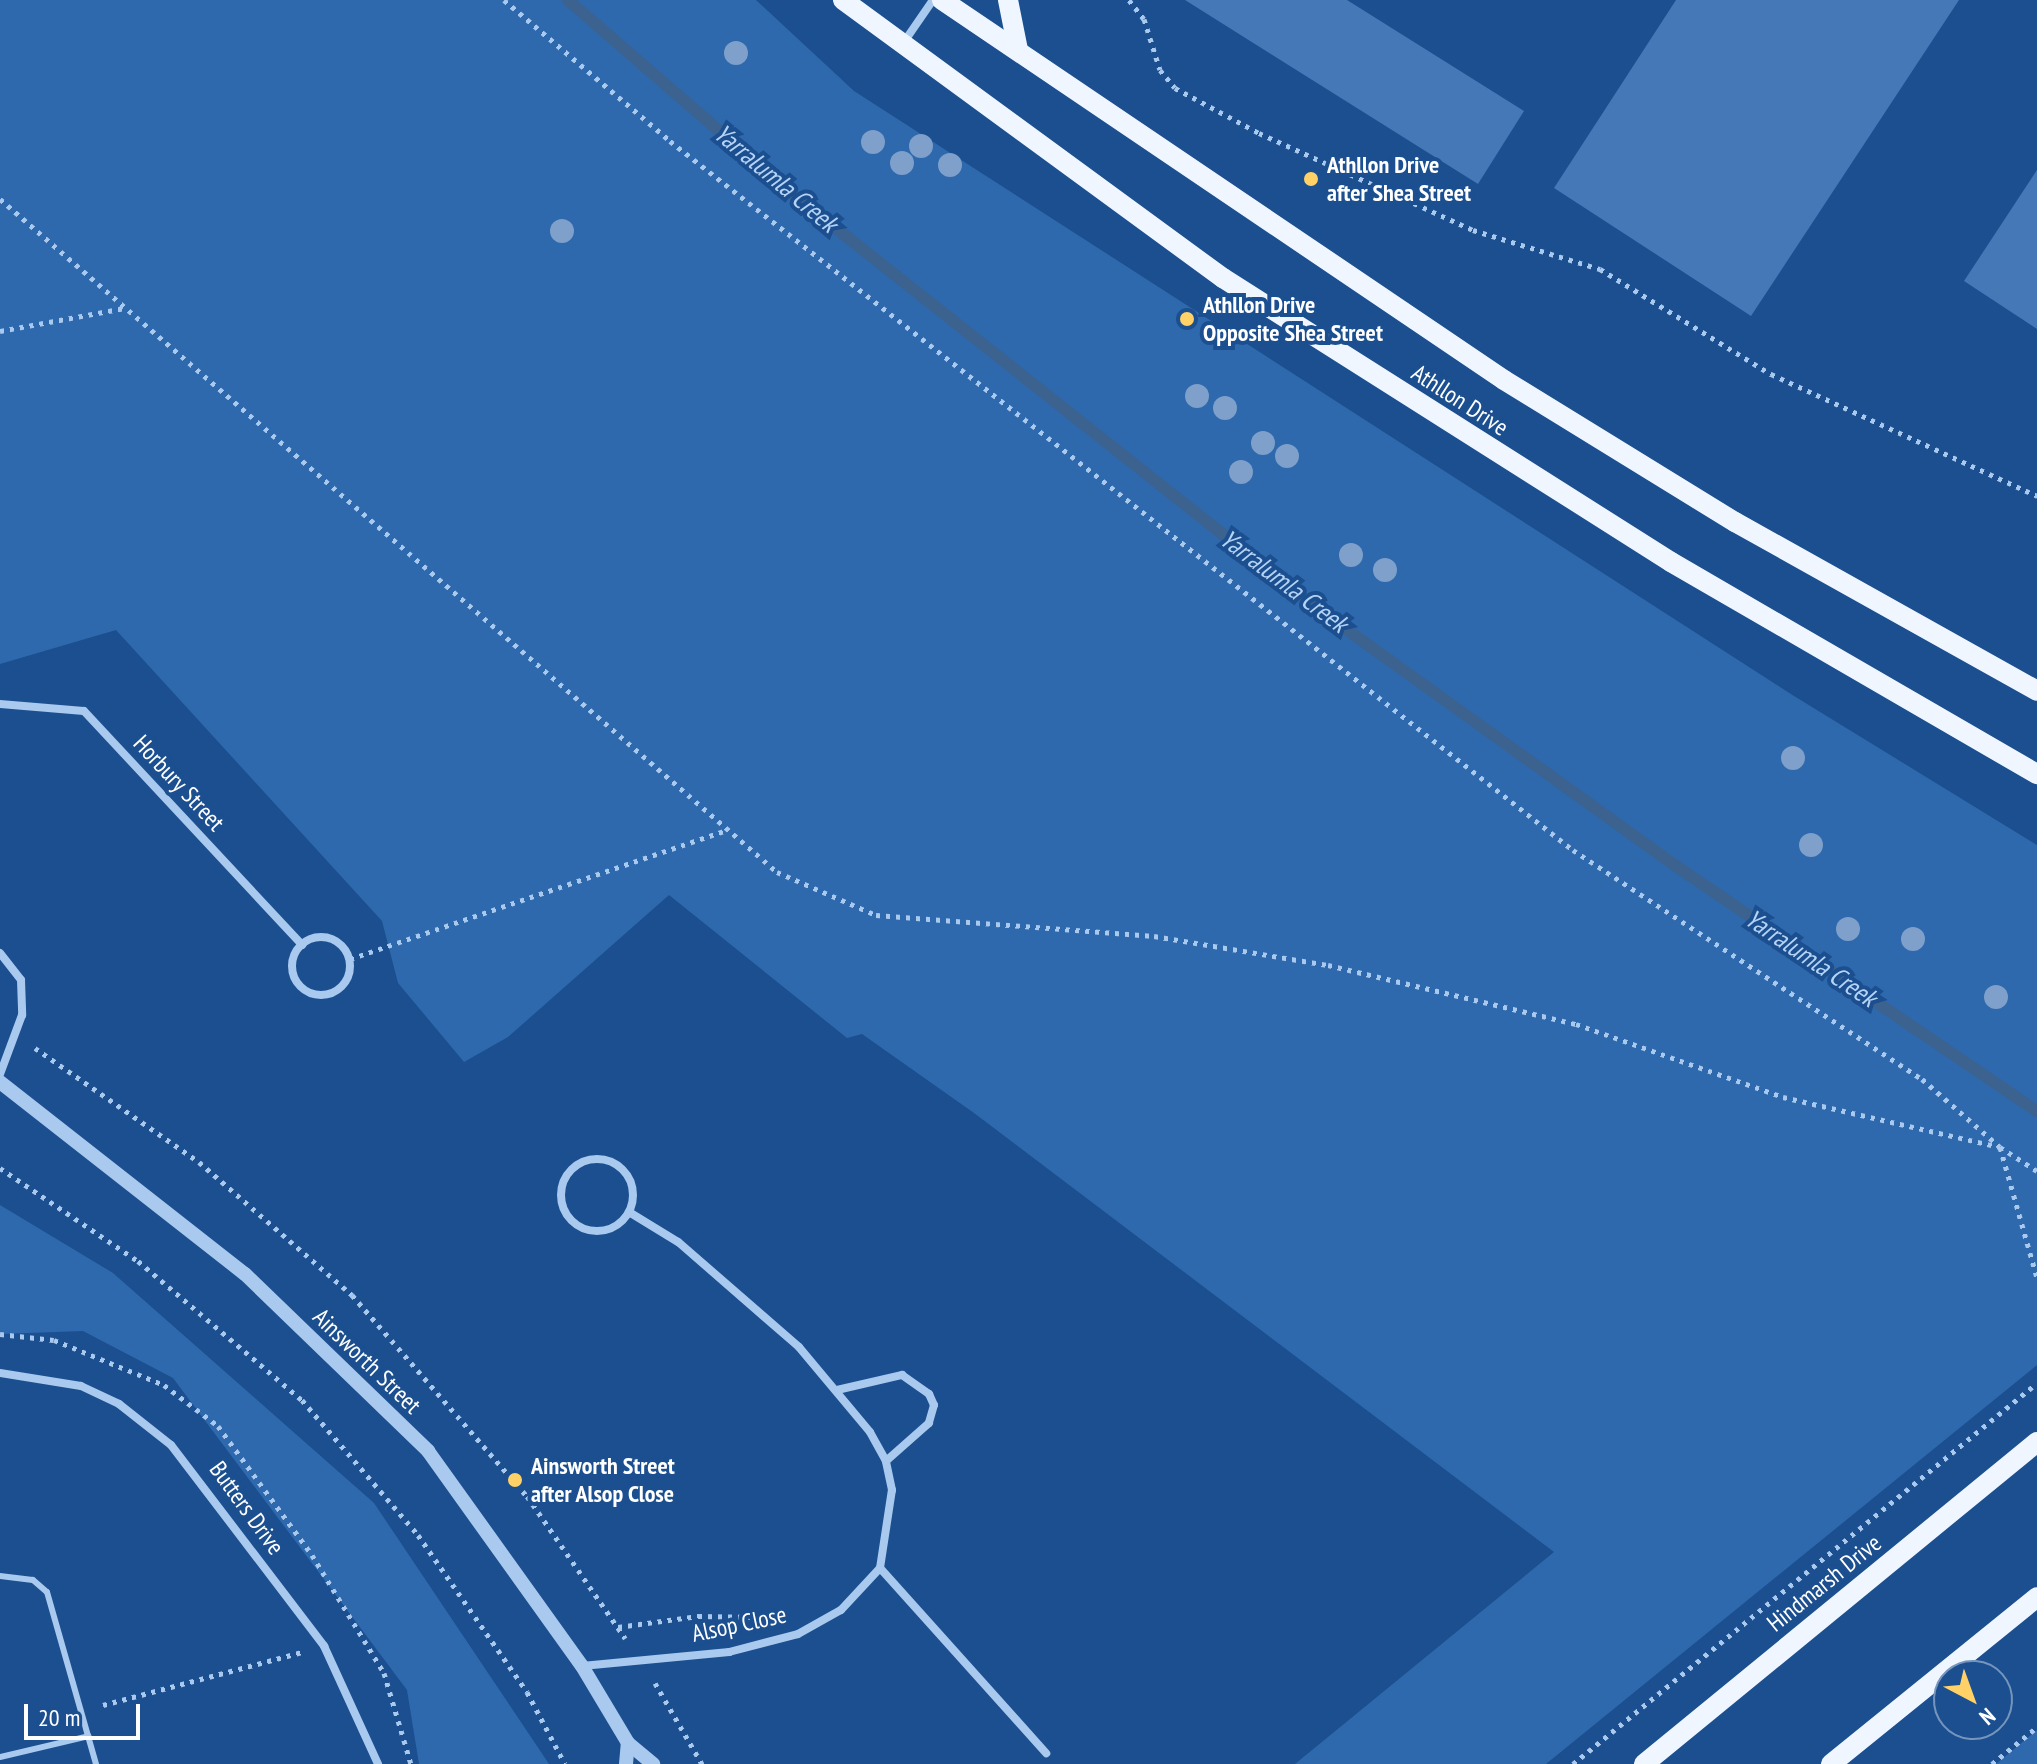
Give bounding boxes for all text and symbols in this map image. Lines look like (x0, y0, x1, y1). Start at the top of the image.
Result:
water label: Yarralumla Creek (708, 117, 844, 239)
place label: Athllon Drive after Shea Street (1327, 151, 1471, 207)
marker: Athllon Drive after Shea Street (1302, 170, 1320, 188)
place label: Athllon Drive Opposite Shea Street (1203, 291, 1383, 347)
marker: Athllon Drive Opposite Shea Street (1178, 310, 1196, 328)
street label: Athllon Drive (1406, 358, 1514, 442)
water label: Yarralumla Creek (1214, 523, 1354, 639)
street label: Horbury Street (127, 729, 231, 837)
water label: Yarralumla Creek (1739, 903, 1883, 1013)
street label: Ainsworth Street (307, 1303, 427, 1419)
place label: Ainsworth Street after Alsop Close (531, 1452, 675, 1508)
street label: Butters Drive (204, 1456, 290, 1560)
marker: Ainsworth Street after Alsop Close (506, 1471, 524, 1489)
street label: Hindmarsh Drive (1761, 1528, 1887, 1638)
street label: Alsop Close (689, 1600, 789, 1648)
north arrow (1933, 1660, 2013, 1740)
scale bar (28, 1688, 144, 1738)
text: 20 m (38, 1702, 80, 1733)
text: N (1974, 1702, 2001, 1731)

